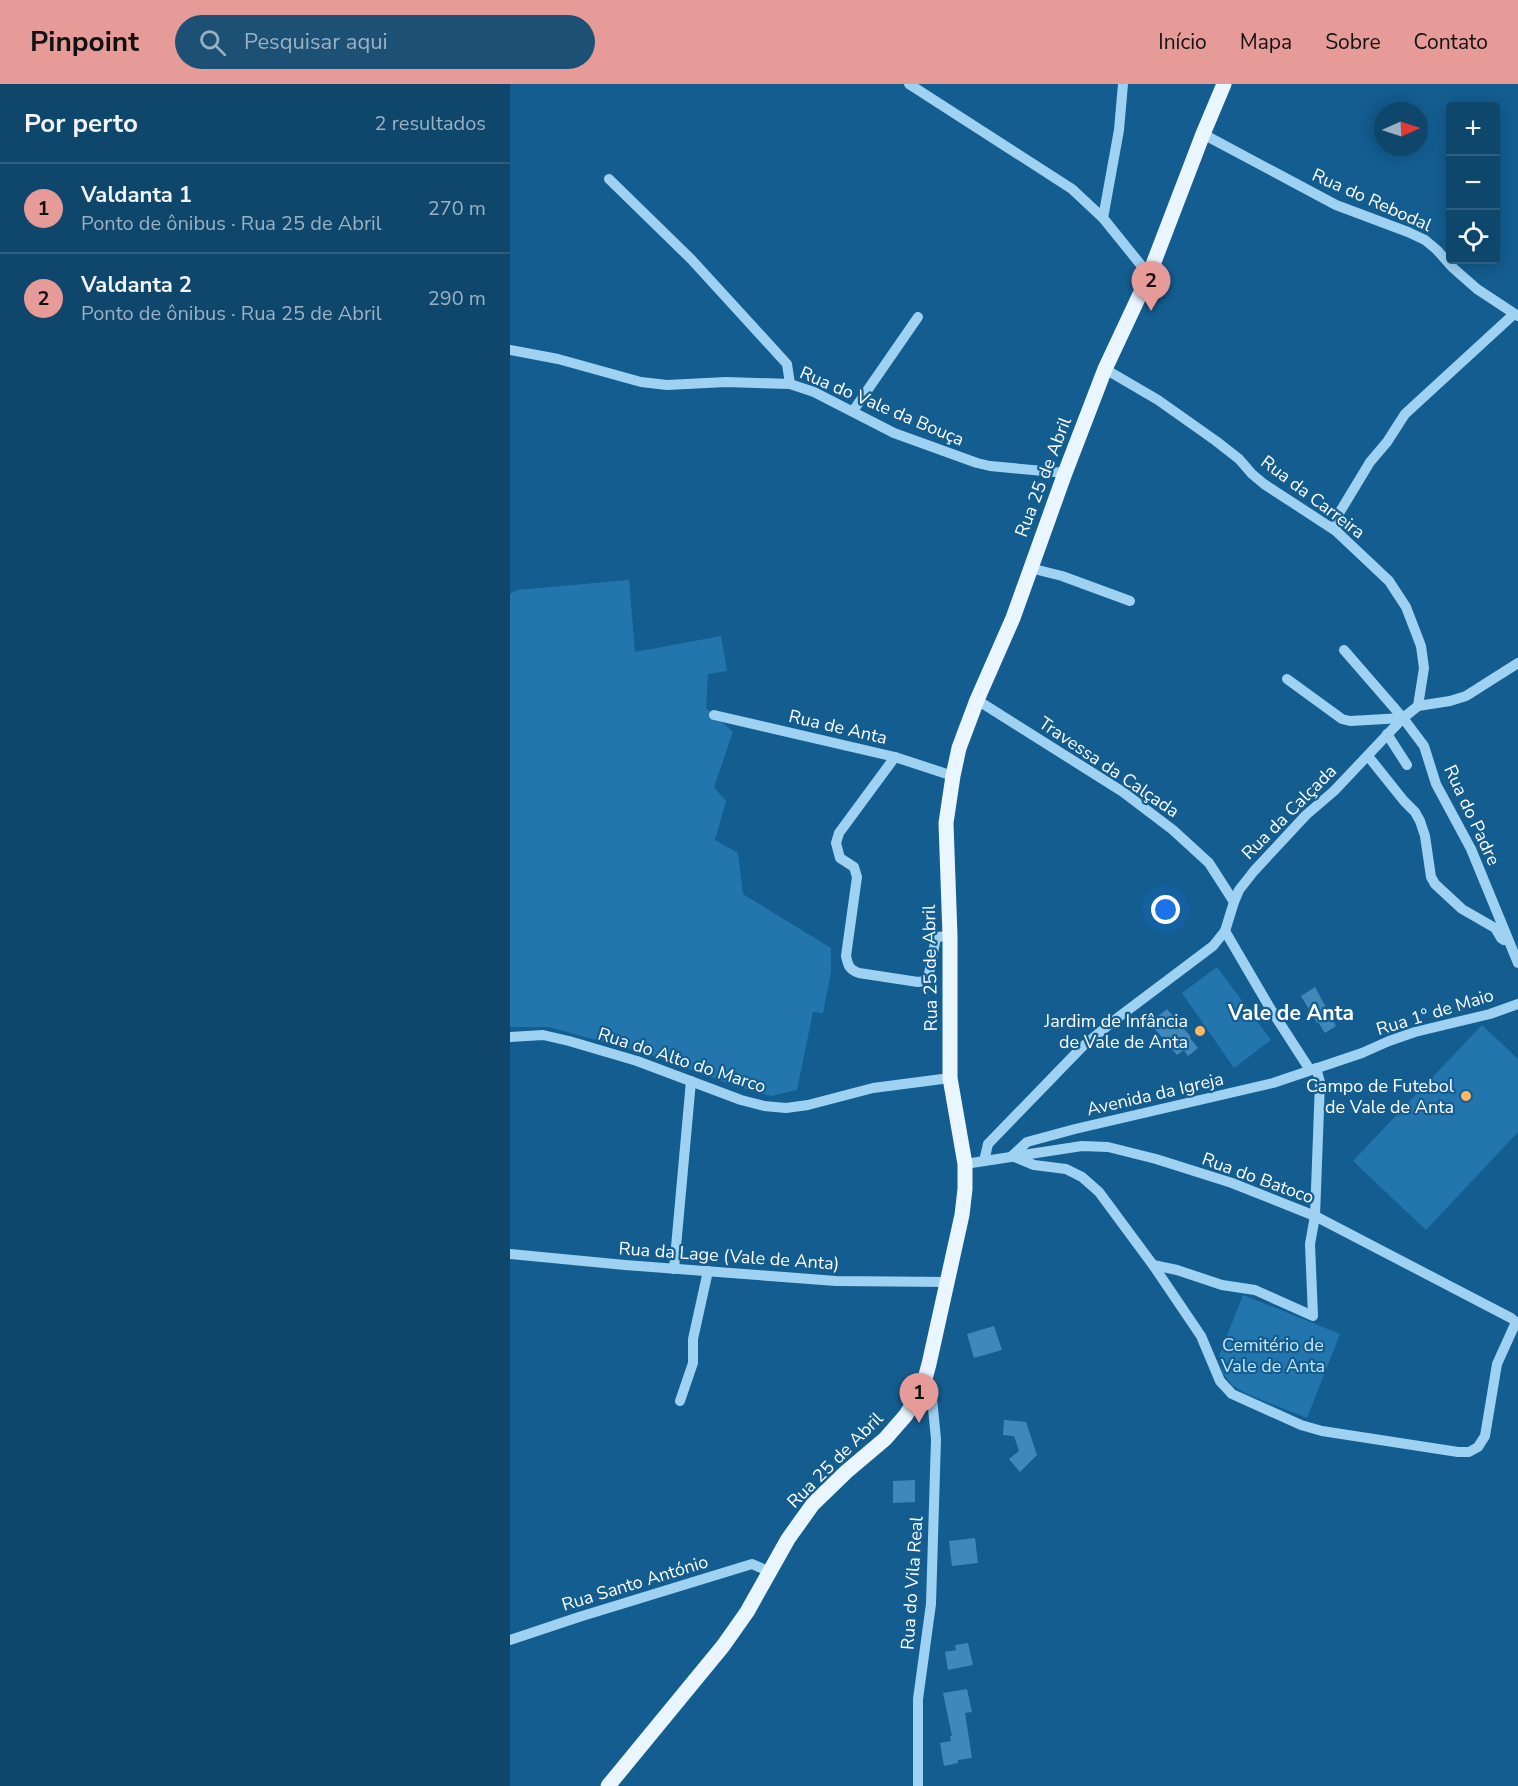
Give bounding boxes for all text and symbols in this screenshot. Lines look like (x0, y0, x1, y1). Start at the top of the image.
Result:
search box (175, 15, 595, 69)
text: Pinpoint (30, 23, 139, 61)
icon: search (196, 26, 229, 59)
text: Pesquisar aqui (244, 27, 388, 57)
text: Início (1158, 28, 1207, 56)
text: Mapa (1240, 28, 1292, 56)
text: Sobre (1325, 28, 1381, 56)
text: Contato (1414, 28, 1488, 56)
north arrow (1374, 102, 1428, 156)
map controls (1446, 102, 1500, 264)
button: + (1446, 102, 1500, 156)
text: Por perto (24, 106, 138, 141)
text: 2 resultados (375, 110, 486, 137)
button: − (1446, 156, 1500, 210)
street label: Rua do Rebodal (1308, 163, 1436, 237)
text: Valdanta 1 (81, 180, 192, 210)
text: 1 (38, 195, 50, 222)
text: 270 m (428, 195, 486, 222)
text: Ponto de ônibus · Rua 25 de Abril (81, 210, 382, 237)
button: locate (1446, 210, 1500, 264)
pin: 2 (1132, 262, 1170, 311)
text: Valdanta 2 (81, 270, 192, 300)
text: 2 (38, 285, 50, 312)
text: 290 m (428, 285, 486, 312)
text: Ponto de ônibus · Rua 25 de Abril (81, 300, 382, 327)
street label: Rua do Vale da Bouça (796, 360, 968, 452)
street label: Rua 25 de Abril (1009, 413, 1077, 540)
street label: Rua da Carreira (1256, 450, 1370, 544)
street label: Rua de Anta (786, 704, 890, 750)
street label: Travessa da Calçada (1034, 711, 1184, 823)
street label: Rua da Calçada (1236, 759, 1342, 865)
street label: Rua do Padre (1438, 761, 1506, 869)
your location (1151, 895, 1180, 924)
street label: Rua 25 de Abril (917, 904, 943, 1032)
street label: Rua 1º de Maio (1373, 983, 1497, 1041)
district label: Vale de Anta (1227, 999, 1354, 1027)
place label: Jardim de Infância de Vale de Anta (1043, 1009, 1188, 1054)
street label: Rua do Alto do Marco (595, 1022, 769, 1098)
marker: Jardim de Infância de Vale de Anta (1193, 1024, 1207, 1038)
street label: Avenida da Igreja (1084, 1067, 1226, 1121)
place label: Campo de Futebol de Vale de Anta (1306, 1074, 1455, 1119)
marker: Campo de Futebol de Vale de Anta (1459, 1089, 1473, 1103)
street label: Rua do Batoco (1199, 1147, 1317, 1209)
street label: Rua da Lage (Vale de Anta) (618, 1236, 840, 1276)
park label: Cemitério de Vale de Anta (1220, 1333, 1325, 1378)
pin: 1 (900, 1374, 938, 1423)
street label: Rua 25 de Abril (782, 1406, 889, 1513)
street label: Rua do Vila Real (895, 1515, 929, 1651)
street label: Rua Santo António (559, 1549, 711, 1617)

